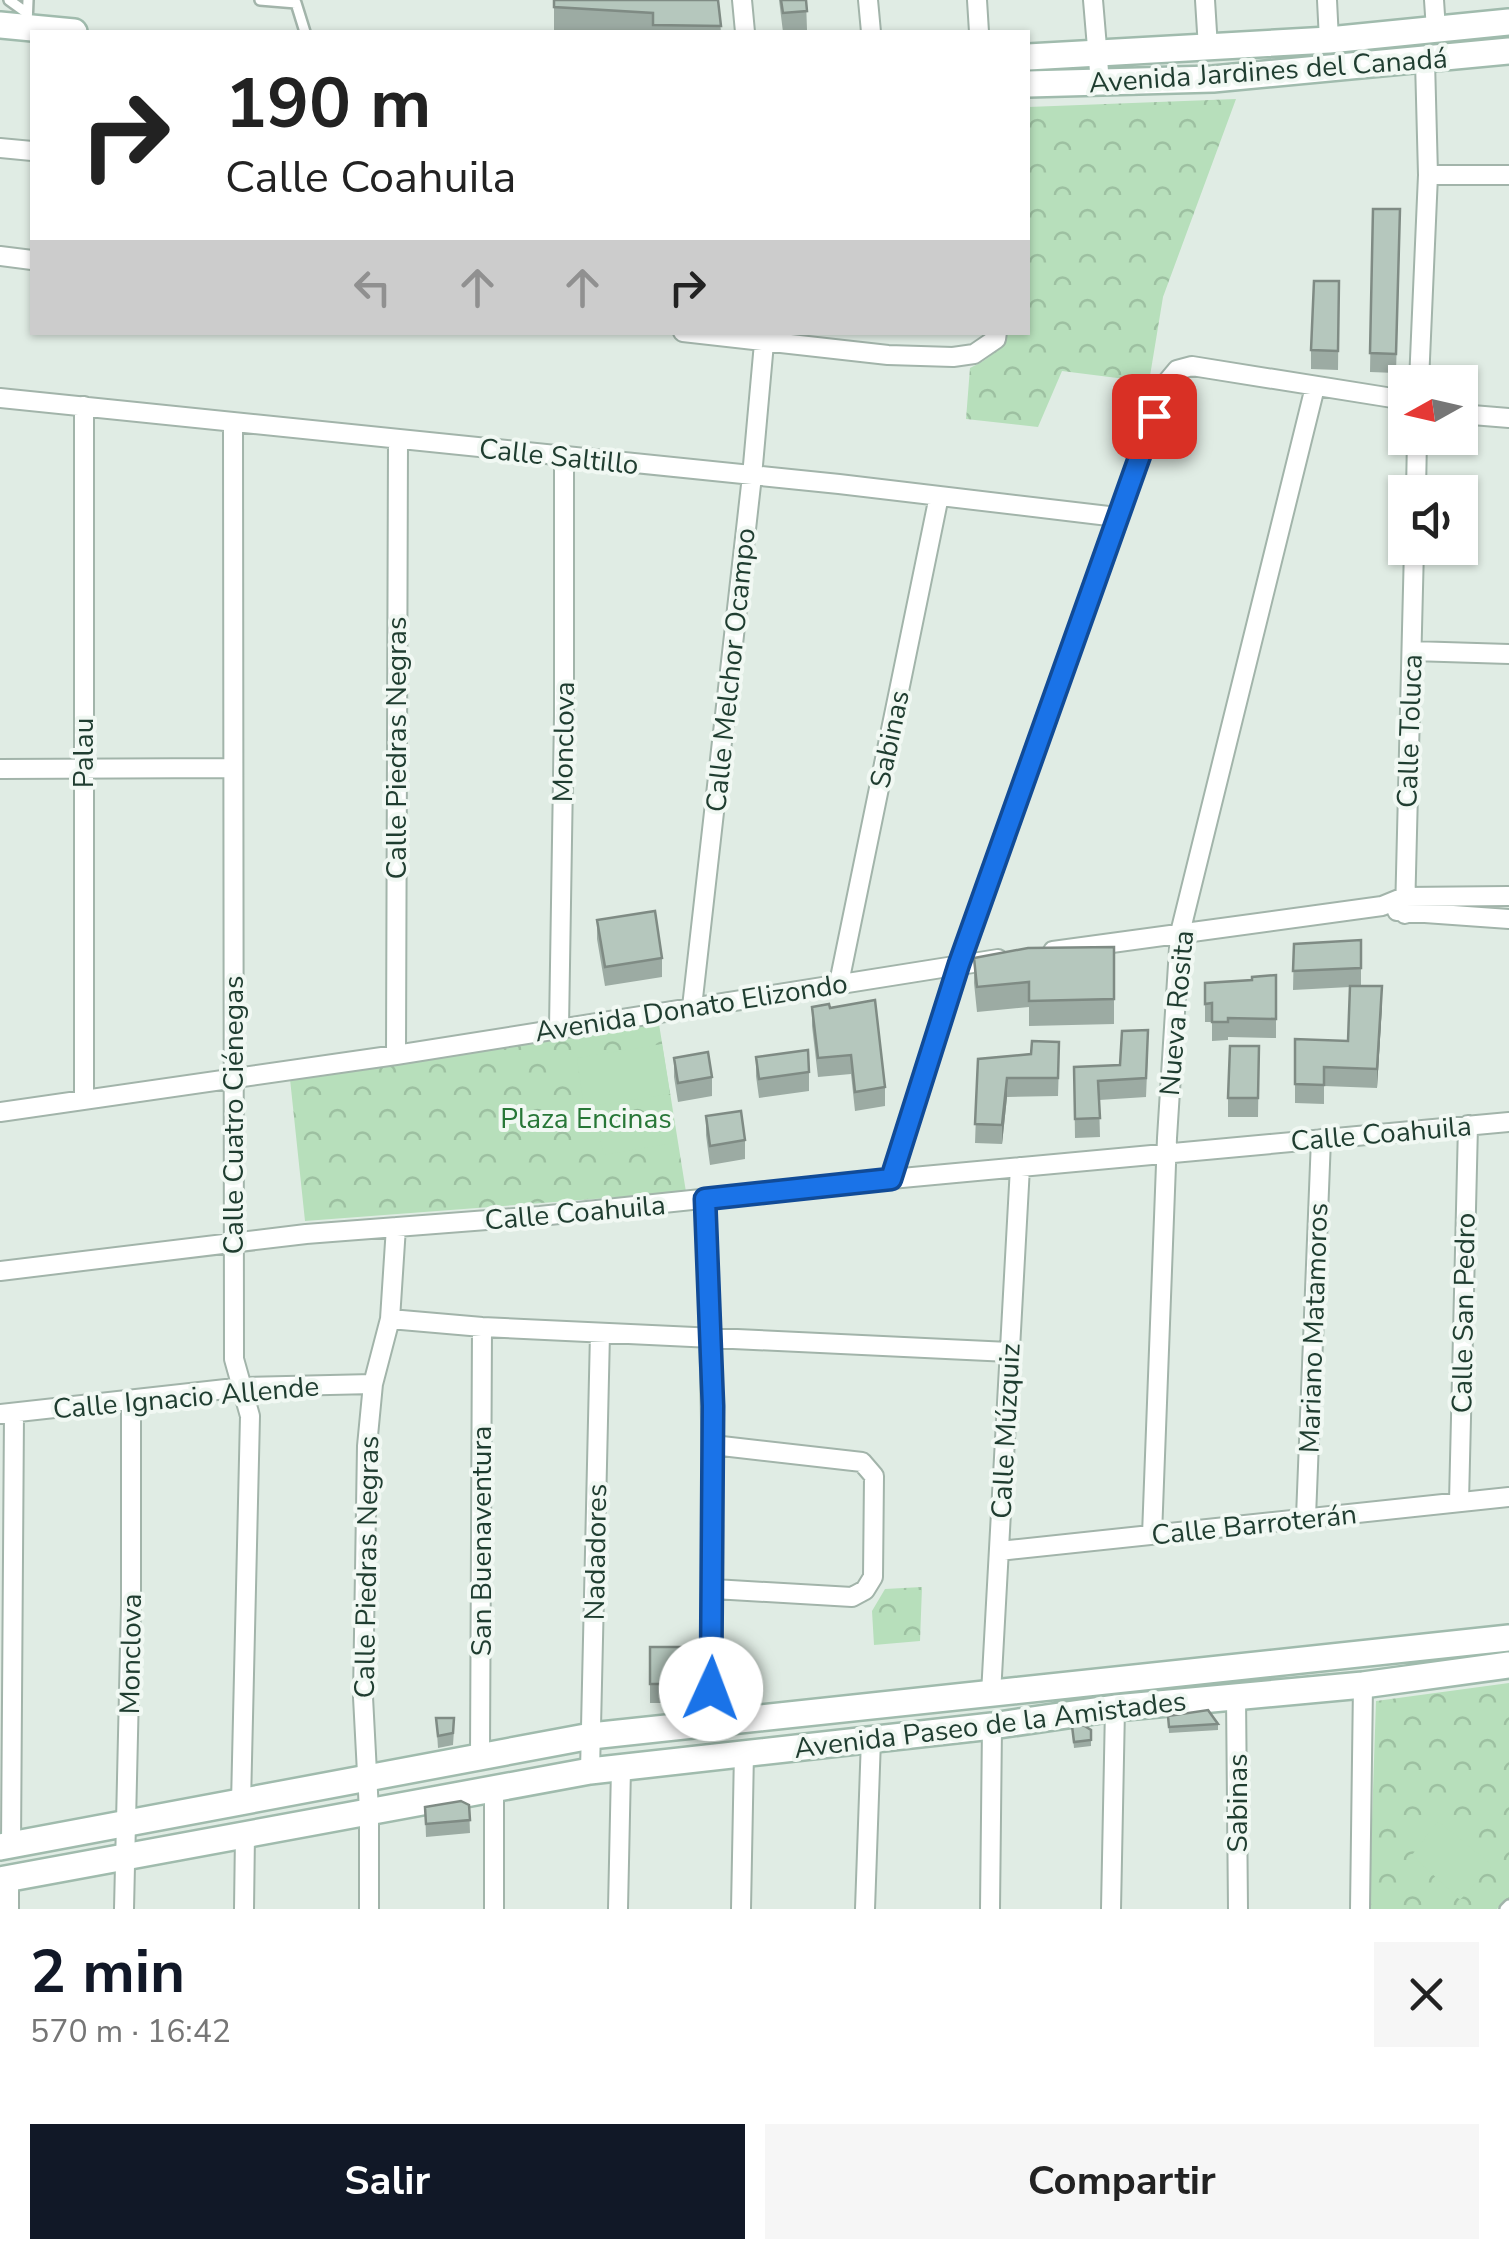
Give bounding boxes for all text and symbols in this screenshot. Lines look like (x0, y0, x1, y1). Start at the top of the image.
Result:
street label: Avenida Jardines del Canadá (1087, 40, 1449, 102)
text: 190 m (225, 56, 431, 152)
icon: right (60, 70, 190, 200)
text: Calle Coahuila (225, 147, 516, 208)
icon: left (345, 260, 400, 315)
icon: ahead (450, 260, 505, 315)
icon: ahead (555, 260, 610, 315)
icon: right (660, 260, 715, 315)
north arrow (1388, 365, 1478, 455)
map controls (1388, 365, 1478, 565)
pin (1112, 374, 1197, 459)
icon: arrive (1127, 389, 1182, 444)
street label: Calle Saltillo (477, 430, 641, 484)
button: sound (1388, 475, 1478, 565)
street label: Calle Melchor Ocampo (697, 526, 765, 814)
street label: Calle Piedras Negras (378, 617, 416, 879)
street label: Calle Toluca (1388, 654, 1432, 809)
street label: Monclova (544, 681, 584, 803)
street label: Sabinas (861, 687, 919, 792)
street label: Palau (65, 718, 103, 788)
street label: Nueva Rosita (1151, 929, 1203, 1097)
street label: Avenida Donato Elizondo (532, 964, 850, 1051)
street label: Calle Cuatro Ciénegas (215, 976, 253, 1255)
park label: Plaza Encinas (500, 1100, 672, 1138)
street label: Calle Coahuila (1289, 1107, 1473, 1161)
street label: Calle Coahuila (483, 1186, 667, 1240)
street label: Mariano Matamoros (1291, 1202, 1337, 1454)
street label: Calle San Pedro (1443, 1212, 1485, 1414)
street label: Calle Múzquiz (982, 1342, 1030, 1520)
street label: Calle Ignacio Allende (51, 1367, 321, 1429)
street label: San Buenaventura (463, 1426, 501, 1656)
street label: Calle Piedras Negras (346, 1435, 388, 1699)
street label: Nadadores (576, 1483, 616, 1621)
street label: Calle Barroterán (1150, 1495, 1359, 1555)
street label: Monclova (111, 1593, 151, 1715)
position arrow (659, 1637, 763, 1741)
street label: Avenida Paseo de la Amistades (792, 1682, 1188, 1768)
street label: Sabinas (1219, 1753, 1257, 1853)
text: 2 min (30, 1931, 185, 2013)
button: close (1374, 1942, 1479, 2047)
text: 570 m · 16:42 (30, 2010, 231, 2053)
button: Salir (30, 2124, 745, 2239)
button: Compartir (765, 2124, 1479, 2239)

